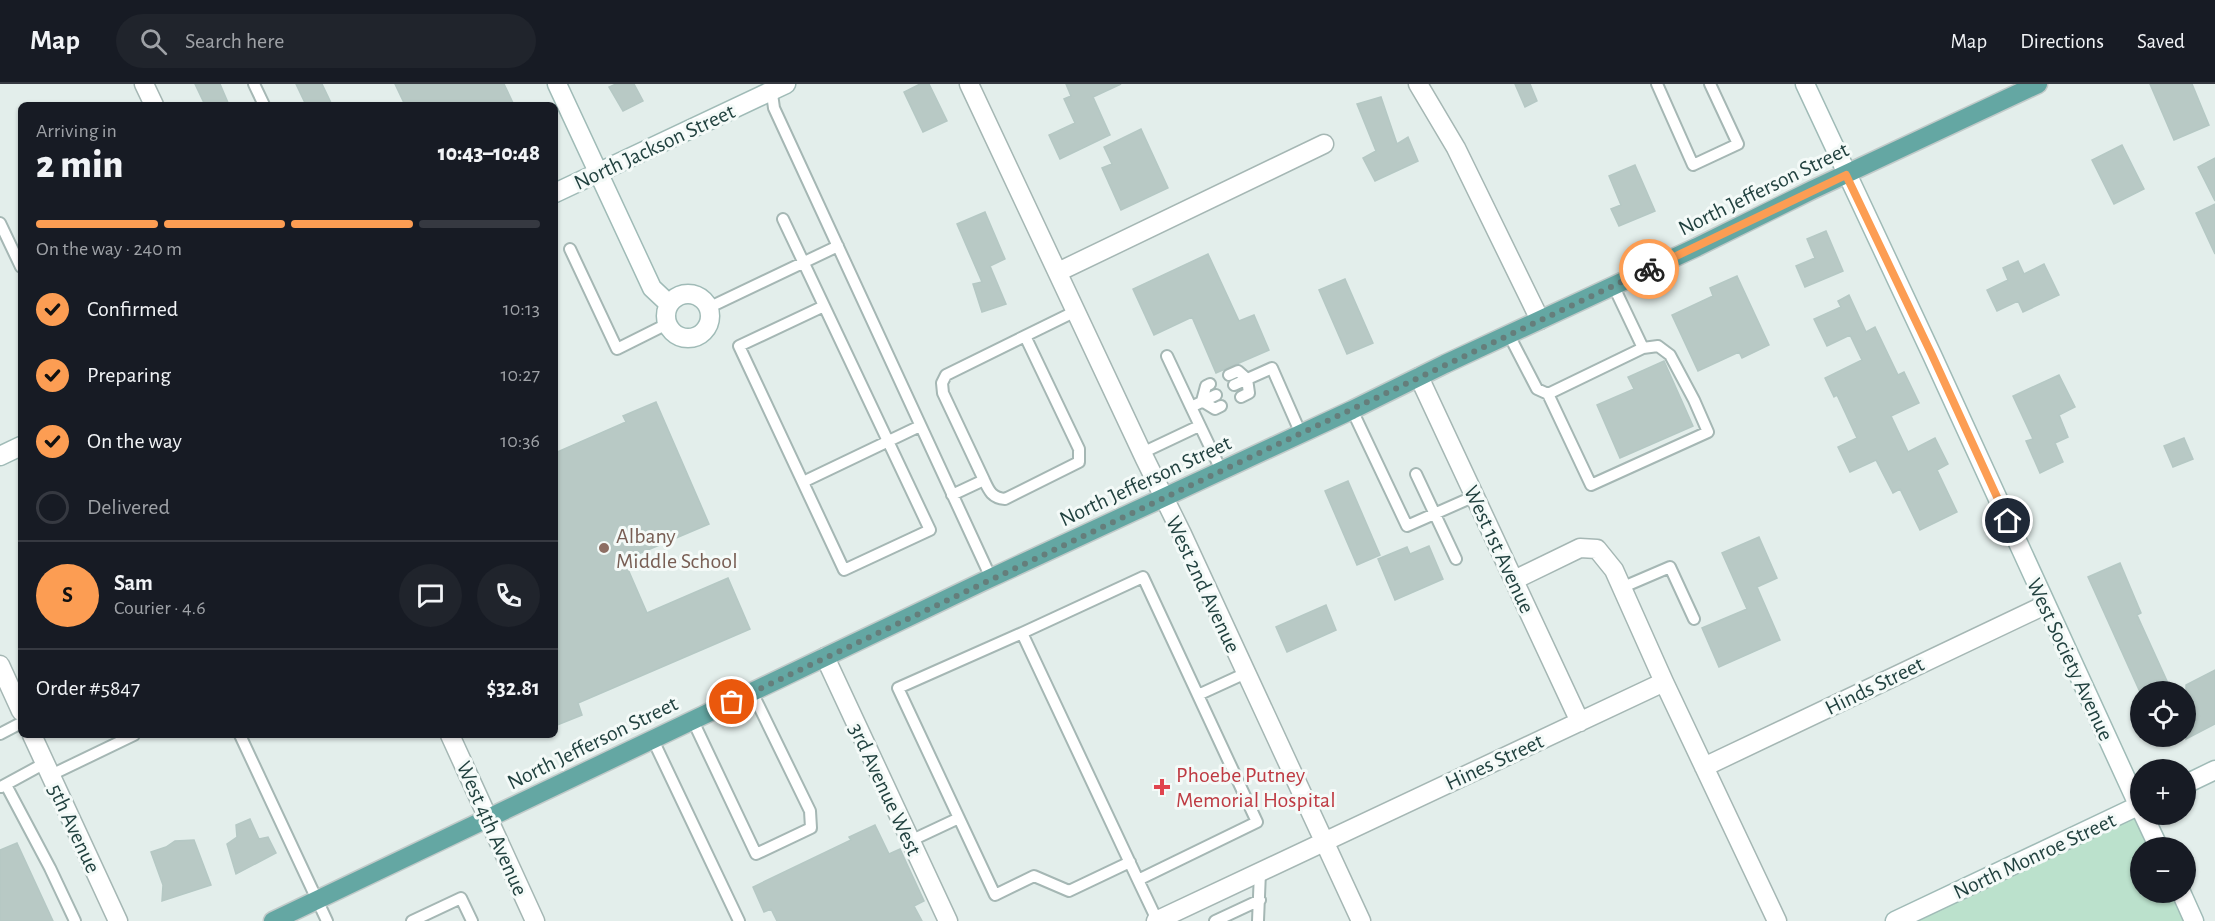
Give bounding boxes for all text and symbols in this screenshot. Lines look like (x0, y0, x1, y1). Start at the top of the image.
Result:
search box (116, 14, 536, 68)
icon: search (137, 25, 170, 58)
text: Map (30, 27, 80, 55)
text: Search here (185, 30, 284, 52)
text: Map (1951, 31, 1987, 52)
text: Directions (2020, 31, 2104, 52)
text: Saved (2137, 31, 2185, 52)
street label: North Jackson Street (571, 100, 738, 194)
text: Arriving in (36, 121, 117, 141)
street label: North Jefferson Street (1675, 138, 1852, 240)
text: 10:43–10:48 (438, 142, 540, 164)
text: 2 min (36, 146, 123, 185)
text: On the way · 240 m (36, 239, 182, 259)
courier (1619, 239, 1679, 299)
icon: bike (1633, 253, 1666, 286)
icon: check (36, 293, 69, 326)
text: Confirmed (87, 298, 178, 320)
text: 10:13 (503, 299, 540, 319)
icon: check (36, 359, 69, 392)
text: Preparing (87, 364, 171, 386)
text: 10:27 (501, 365, 540, 385)
icon: check (36, 425, 69, 458)
text: On the way (87, 430, 182, 452)
text: 10:36 (500, 431, 540, 451)
street label: North Jefferson Street (1056, 432, 1235, 530)
street label: West 1st Avenue (1460, 482, 1538, 617)
pin (1982, 495, 2033, 546)
text: Delivered (87, 496, 170, 518)
icon: home (1991, 504, 2024, 537)
street label: West 2nd Avenue (1162, 513, 1244, 656)
place label: Albany Middle School (616, 525, 738, 572)
marker: Albany Middle School (597, 541, 611, 555)
button: chat (399, 564, 462, 627)
button: phone (477, 564, 540, 627)
text: Sam (114, 572, 153, 594)
street label: West Society Avenue (2023, 575, 2117, 744)
text: S (62, 584, 73, 606)
text: Courier · 4.6 (114, 598, 206, 618)
street label: Hinds Street (1822, 653, 1927, 719)
pin (706, 676, 757, 727)
text: Order #5847 (36, 677, 140, 699)
text: $32.81 (486, 677, 540, 699)
map controls (2130, 681, 2196, 903)
button: locate (2130, 681, 2196, 747)
icon: bag (715, 685, 748, 718)
street label: North Jefferson Street (504, 692, 681, 794)
street label: 3rd Avenue West (845, 720, 925, 859)
street label: Hines Street (1442, 730, 1547, 794)
street label: West 4th Avenue (453, 758, 532, 899)
button: + (2130, 759, 2196, 825)
place label: Phoebe Putney Memorial Hospital (1176, 764, 1336, 811)
marker: Phoebe Putney Memorial Hospital (1153, 778, 1171, 796)
street label: 5th Avenue (44, 781, 104, 876)
street label: North Monroe Street (1950, 809, 2119, 903)
button: − (2130, 837, 2196, 903)

